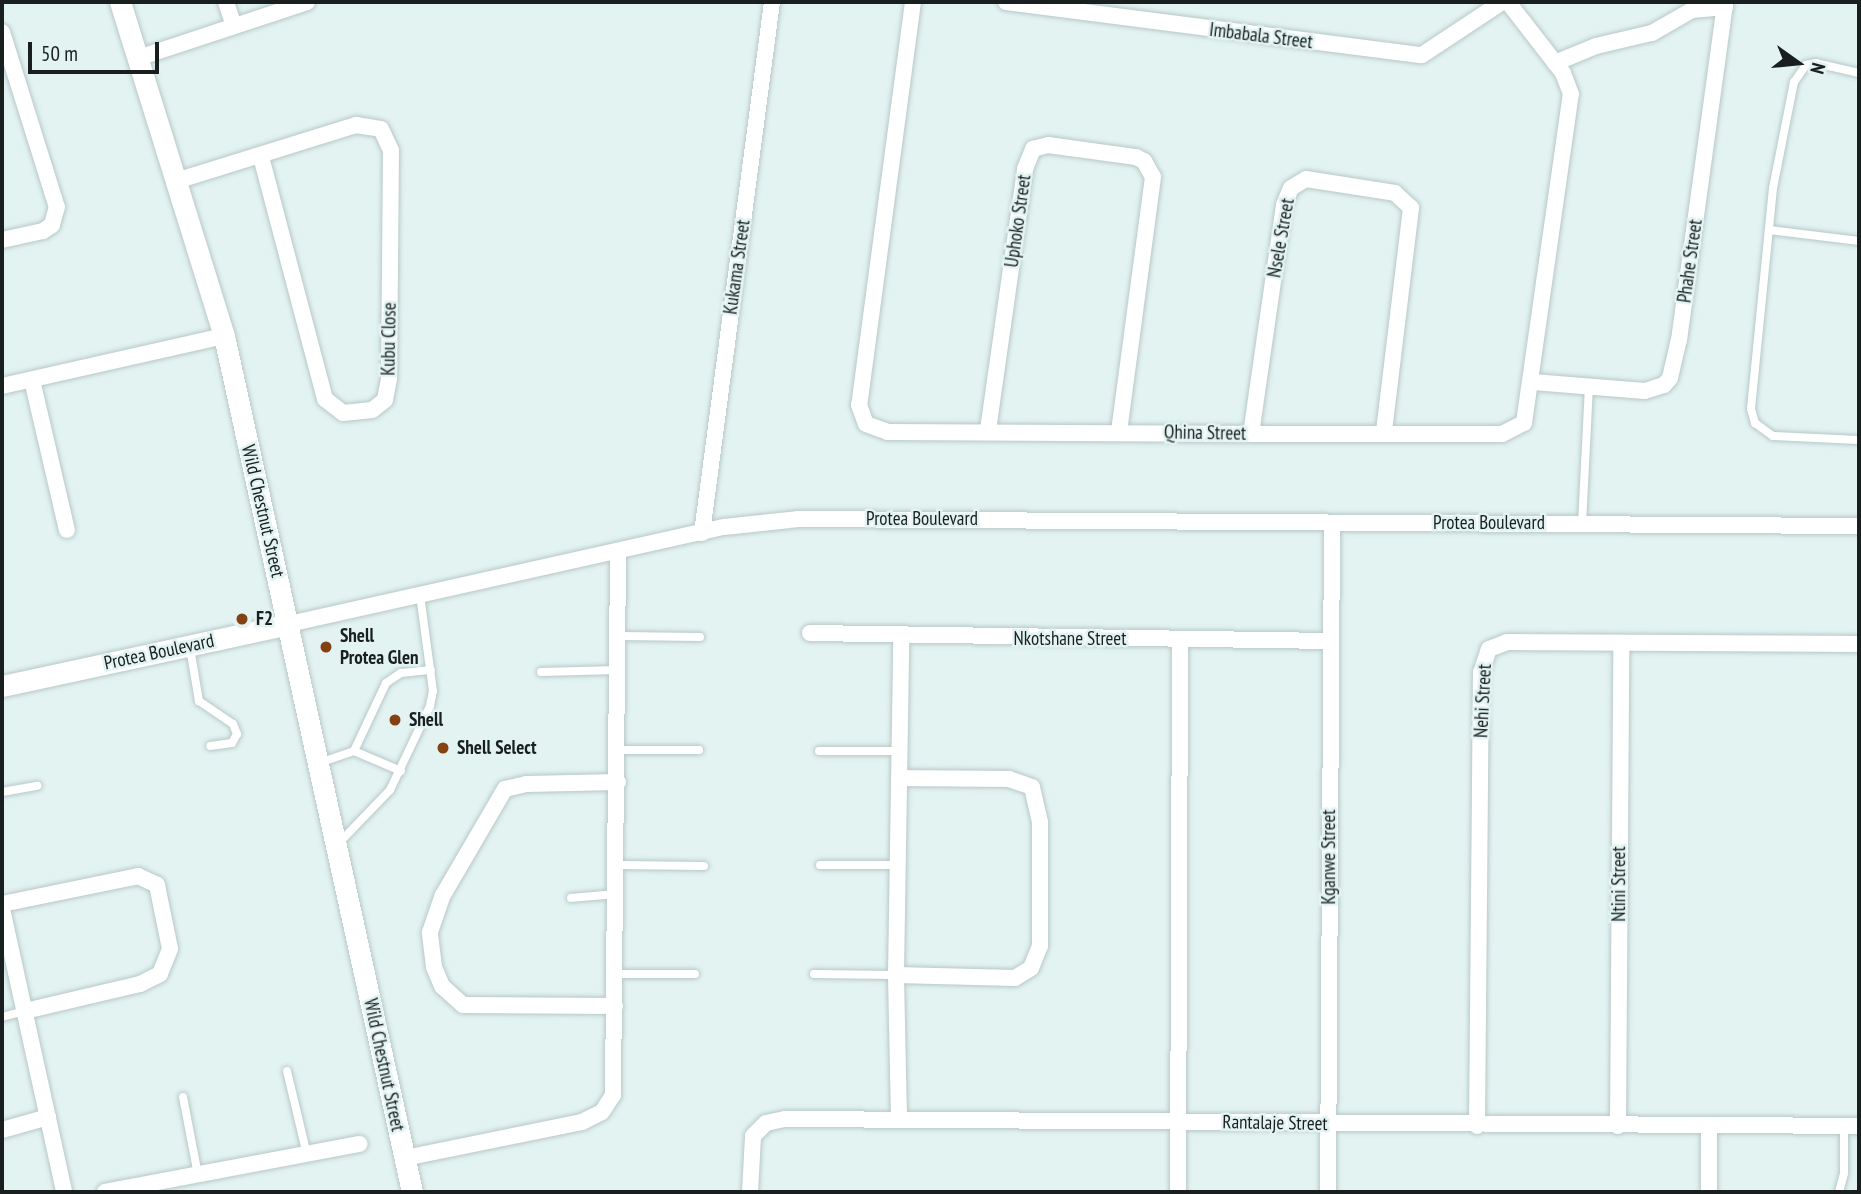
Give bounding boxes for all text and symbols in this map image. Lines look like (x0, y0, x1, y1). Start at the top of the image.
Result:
street label: Imbabala Street (1208, 18, 1314, 54)
scale bar (32, 28, 163, 72)
north arrow (1763, 28, 1833, 98)
text: 50 m (41, 40, 78, 67)
text: N (1805, 60, 1831, 76)
street label: Uphoko Street (1000, 173, 1036, 269)
street label: Nsele Street (1263, 197, 1299, 279)
street label: Kukama Street (719, 218, 755, 316)
street label: Phahe Street (1673, 218, 1707, 304)
street label: Kubu Close (377, 302, 401, 376)
street label: Qhina Street (1164, 421, 1246, 445)
street label: Wild Chestnut Street (237, 443, 289, 579)
street label: Protea Boulevard (866, 508, 978, 530)
street label: Protea Boulevard (1433, 512, 1545, 534)
place label: F2 (256, 608, 273, 630)
marker: F2 (234, 611, 250, 627)
place label: Shell Protea Glen (340, 625, 419, 669)
street label: Nkotshane Street (1014, 628, 1126, 650)
street label: Protea Boulevard (102, 629, 216, 675)
marker: Shell Protea Glen (318, 639, 334, 655)
street label: Nehi Street (1470, 663, 1496, 739)
place label: Shell (409, 709, 443, 731)
marker: Shell (387, 712, 403, 728)
place label: Shell Select (457, 737, 537, 759)
marker: Shell Select (435, 740, 451, 756)
street label: Kganwe Street (1318, 809, 1340, 905)
street label: Ntini Street (1608, 846, 1630, 922)
street label: Wild Chestnut Street (359, 996, 409, 1134)
street label: Rantalaje Street (1222, 1111, 1328, 1135)

